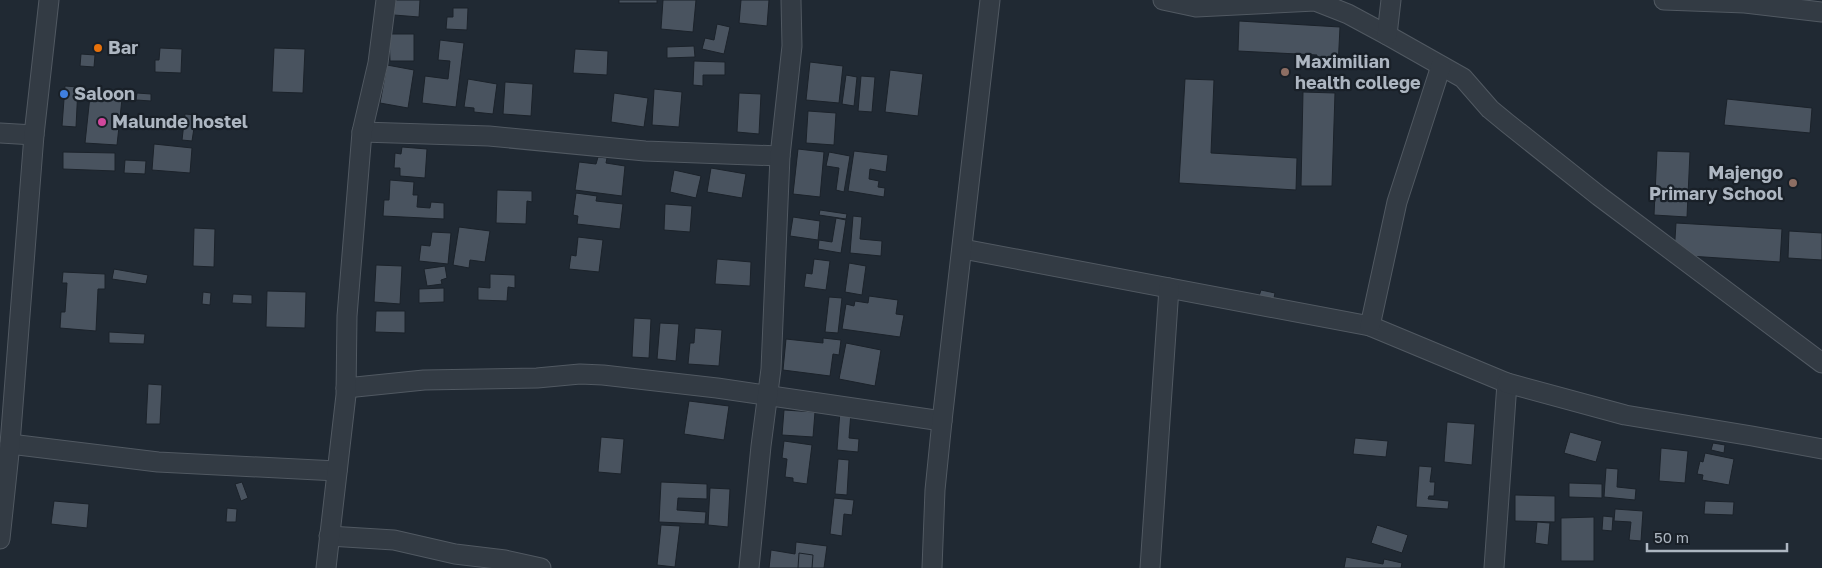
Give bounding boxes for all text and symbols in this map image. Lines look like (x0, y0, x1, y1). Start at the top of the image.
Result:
place label: Bar (108, 36, 138, 58)
marker: Bar (92, 42, 104, 54)
place label: Maximilian health college (1295, 50, 1421, 93)
marker: Maximilian health college (1279, 66, 1291, 78)
place label: Saloon (74, 82, 135, 104)
marker: Saloon (58, 88, 70, 100)
place label: Malunde hostel (112, 110, 248, 132)
marker: Malunde hostel (96, 116, 108, 128)
place label: Majengo Primary School (1649, 161, 1783, 204)
marker: Majengo Primary School (1787, 177, 1799, 189)
scale bar (1647, 520, 1787, 552)
text: 50 m (1654, 528, 1689, 546)

